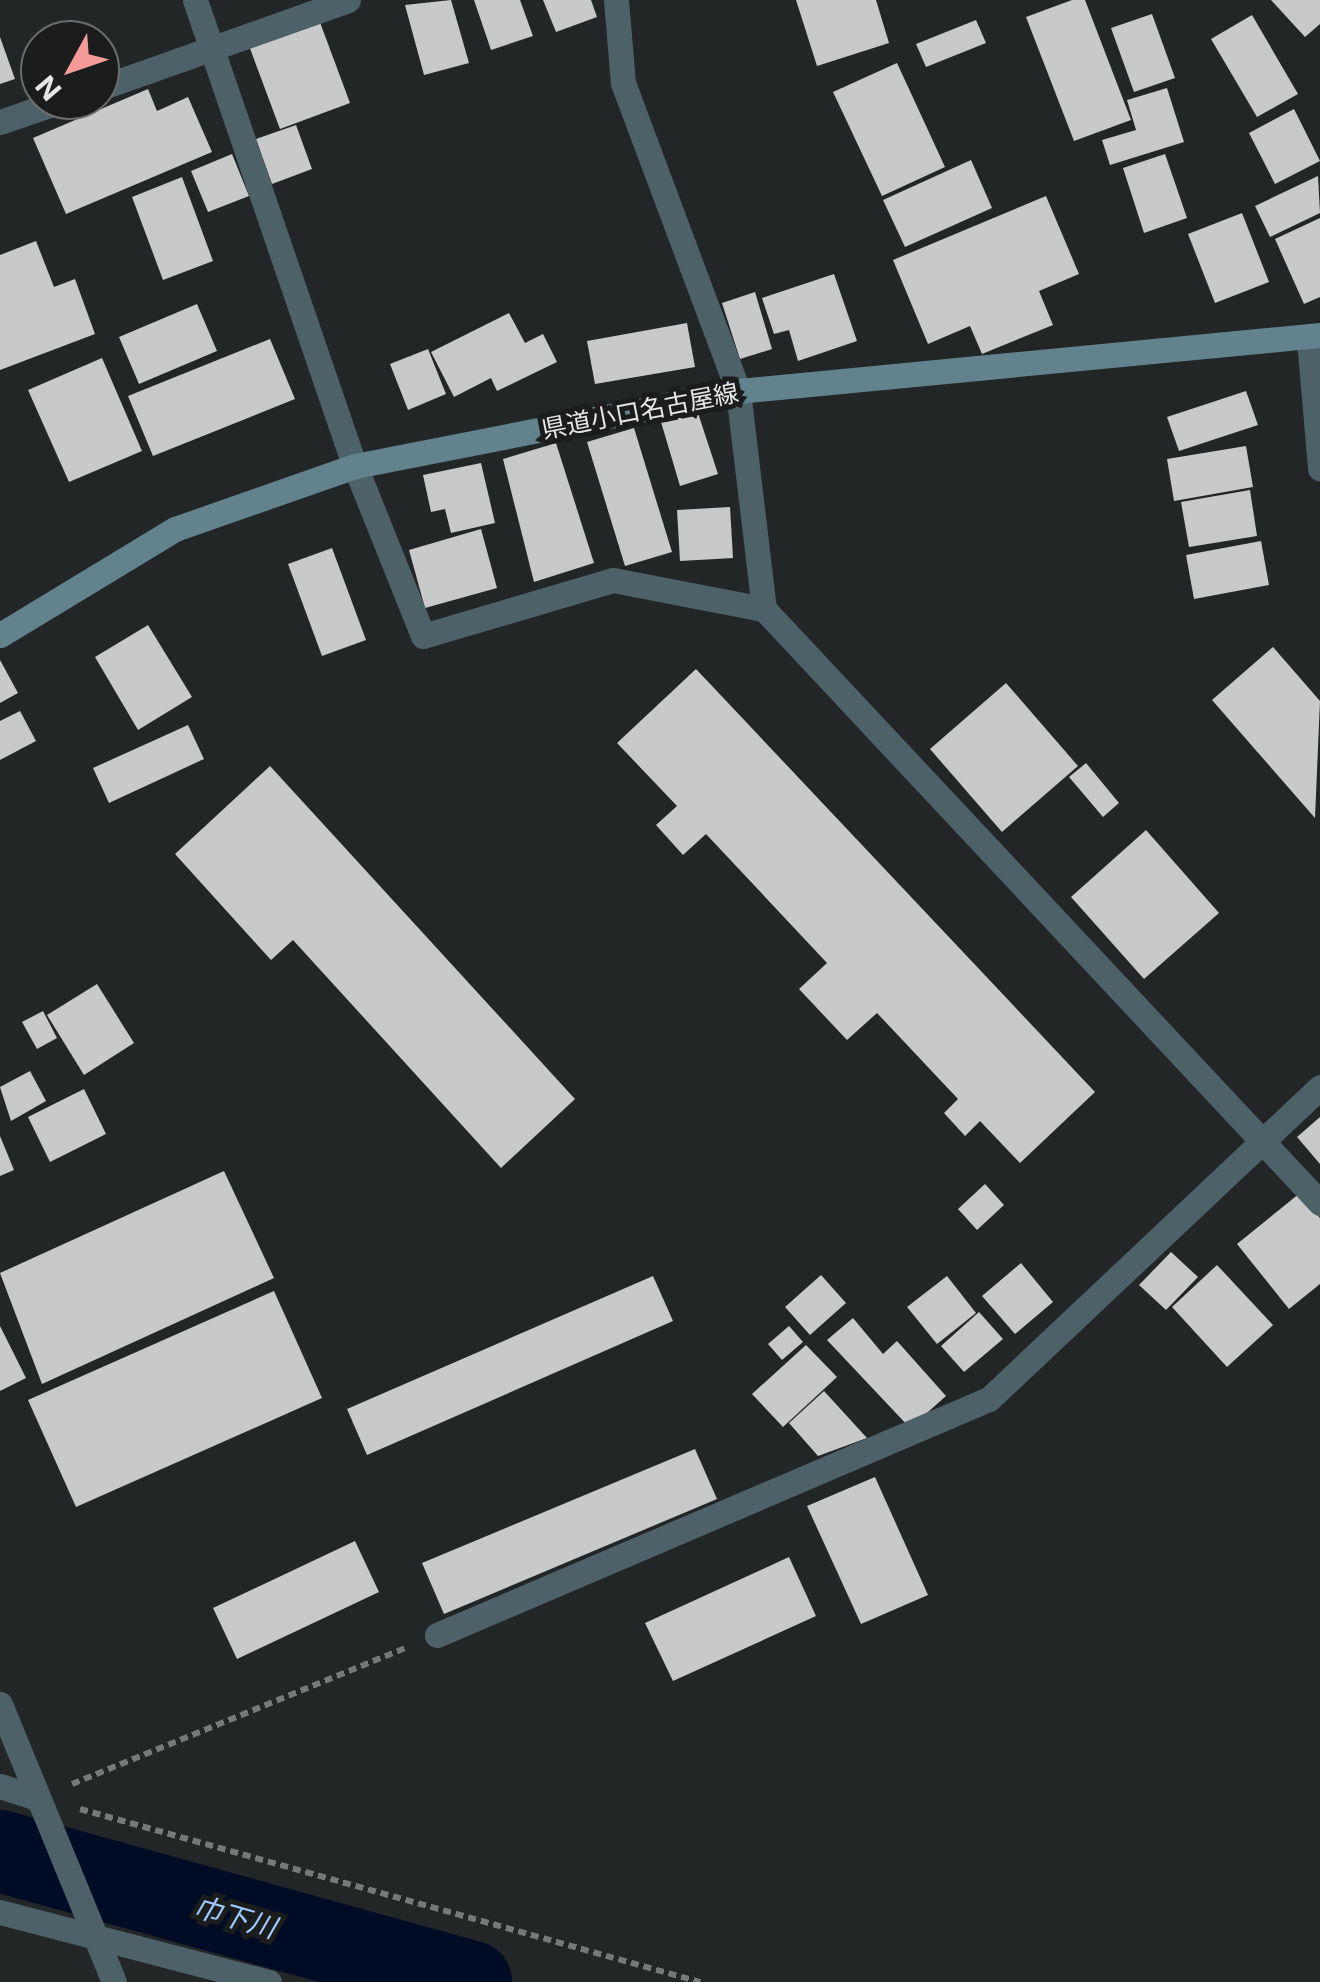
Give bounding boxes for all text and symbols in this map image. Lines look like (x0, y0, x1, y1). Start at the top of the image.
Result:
north arrow (20, 20, 120, 120)
text: N (29, 69, 68, 107)
street label: 県道小口名古屋線 (539, 377, 741, 445)
water label: 巾下川 (190, 1889, 280, 1945)

